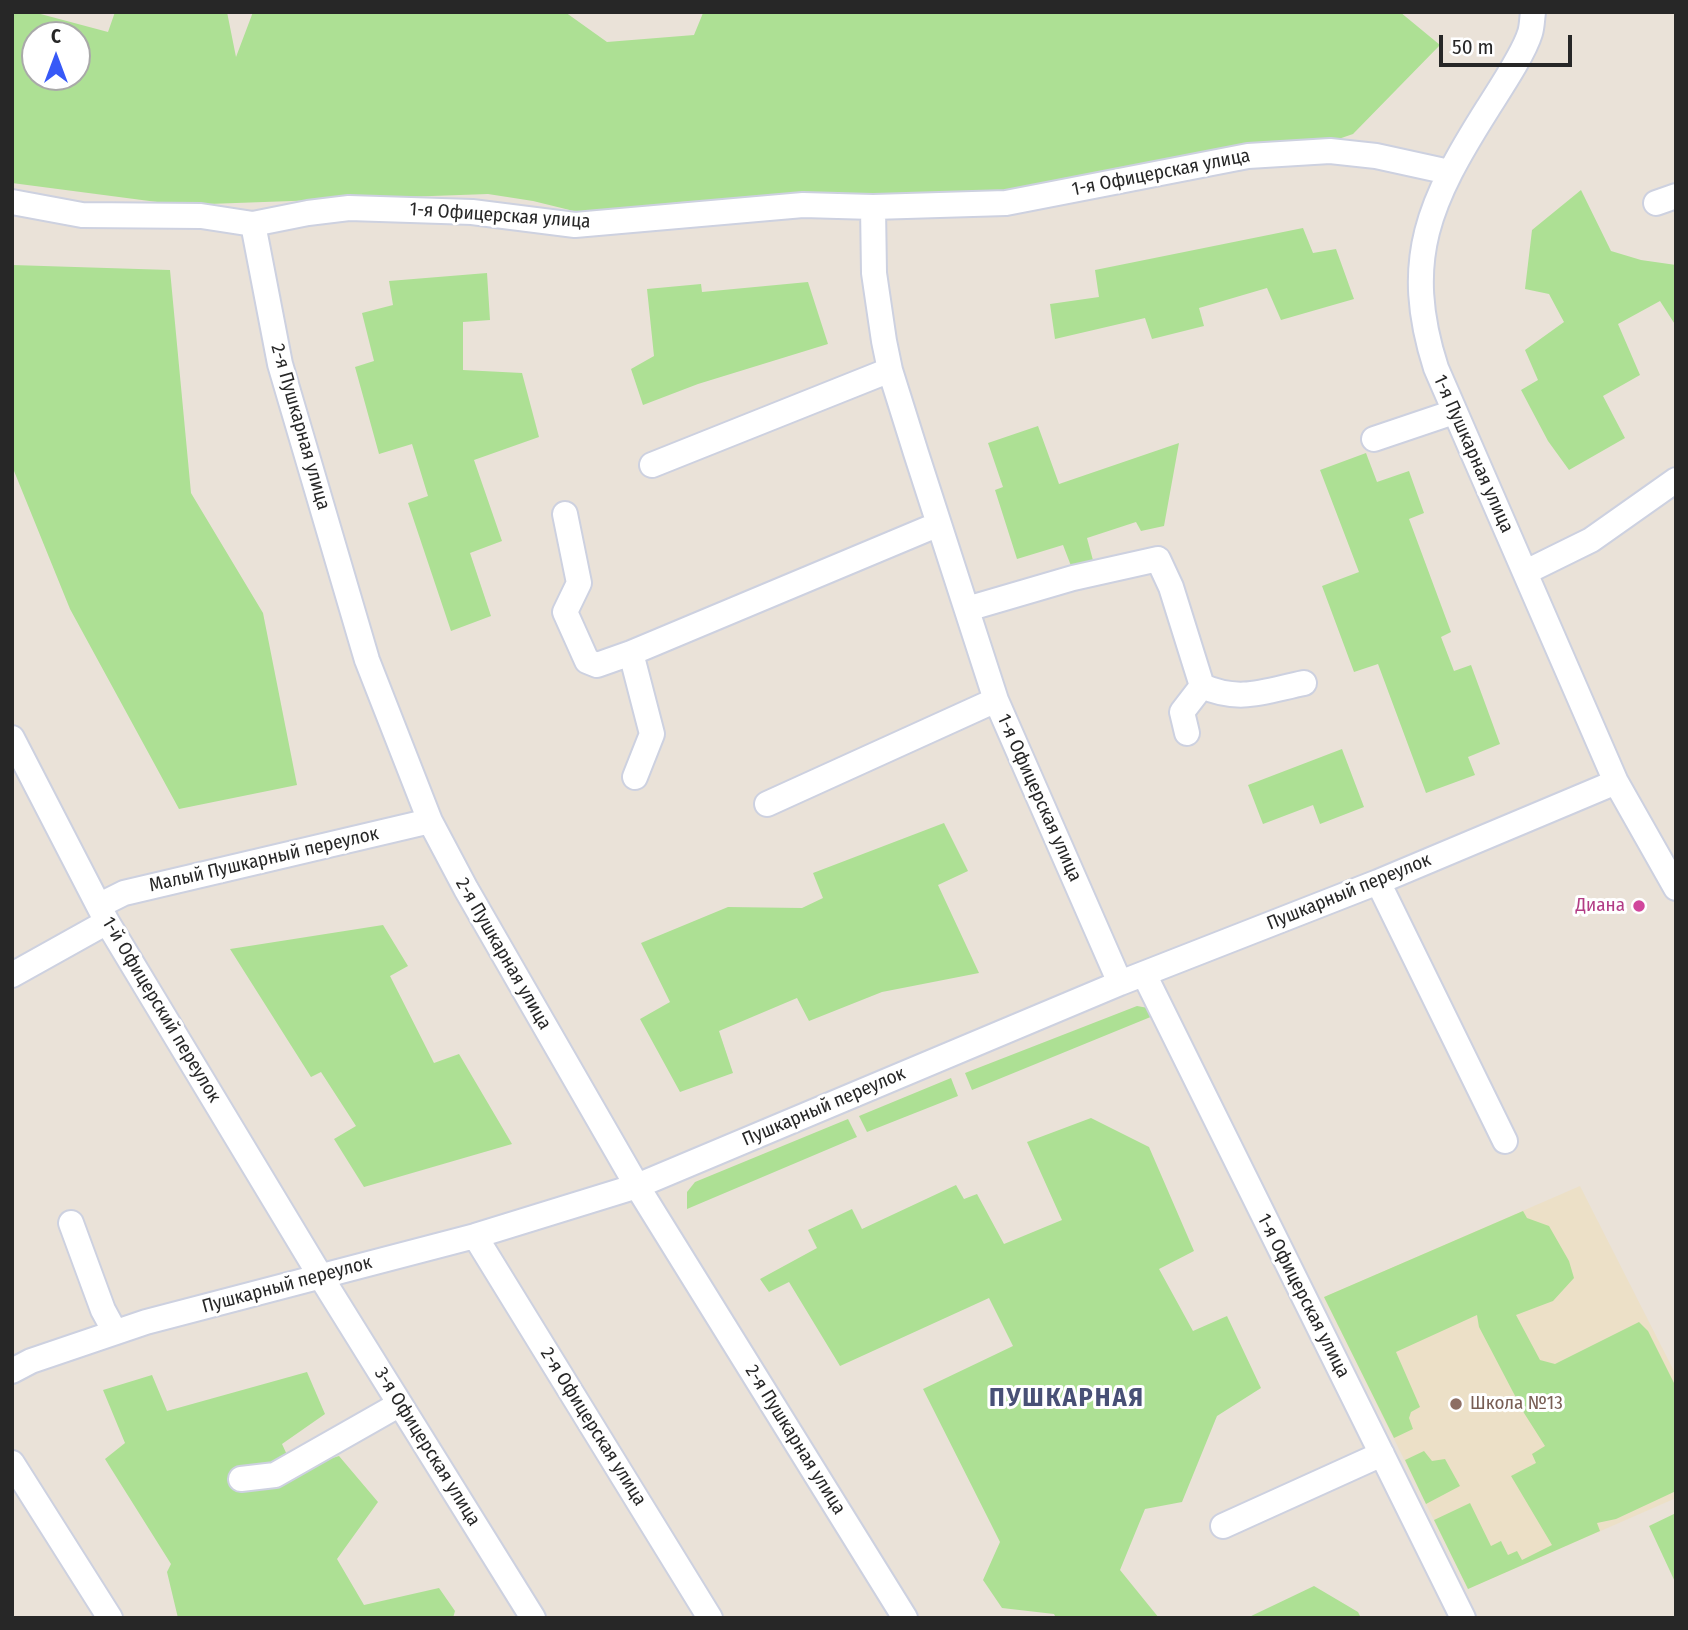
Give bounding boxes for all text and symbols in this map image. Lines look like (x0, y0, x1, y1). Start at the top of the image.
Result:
north arrow (21, 21, 91, 91)
scale bar (1443, 21, 1576, 65)
text: С (51, 25, 61, 48)
text: 50 m (1452, 34, 1494, 60)
street label: 1-я Офицерская улица (1070, 145, 1252, 201)
street label: 1-я Офицерская улица (409, 198, 591, 234)
street label: 2-я Пушкарная улица (265, 341, 335, 513)
street label: 1-я Пушкарная улица (1428, 371, 1518, 537)
street label: 1-я Офицерская улица (992, 711, 1086, 885)
street label: Малый Пушкарный переулок (147, 822, 381, 898)
street label: Пушкарный переулок (1264, 849, 1434, 935)
street label: 2-я Пушкарная улица (450, 874, 556, 1034)
place label: Диана (1575, 895, 1625, 917)
marker: Диана (1631, 898, 1647, 914)
street label: 1-й Офицерский переулок (97, 913, 225, 1107)
street label: Пушкарный переулок (739, 1062, 909, 1152)
street label: 1-я Офицерская улица (1252, 1210, 1354, 1382)
street label: Пушкарный переулок (200, 1251, 374, 1319)
street label: 2-я Офицерская улица (535, 1344, 651, 1510)
street label: 2-я Пушкарная улица (740, 1361, 850, 1519)
street label: 3-я Офицерская улица (369, 1364, 485, 1530)
district label: ПУШКАРНАЯ (990, 1383, 1144, 1415)
place label: Школа №13 (1470, 1393, 1563, 1415)
marker: Школа №13 (1448, 1396, 1464, 1412)

